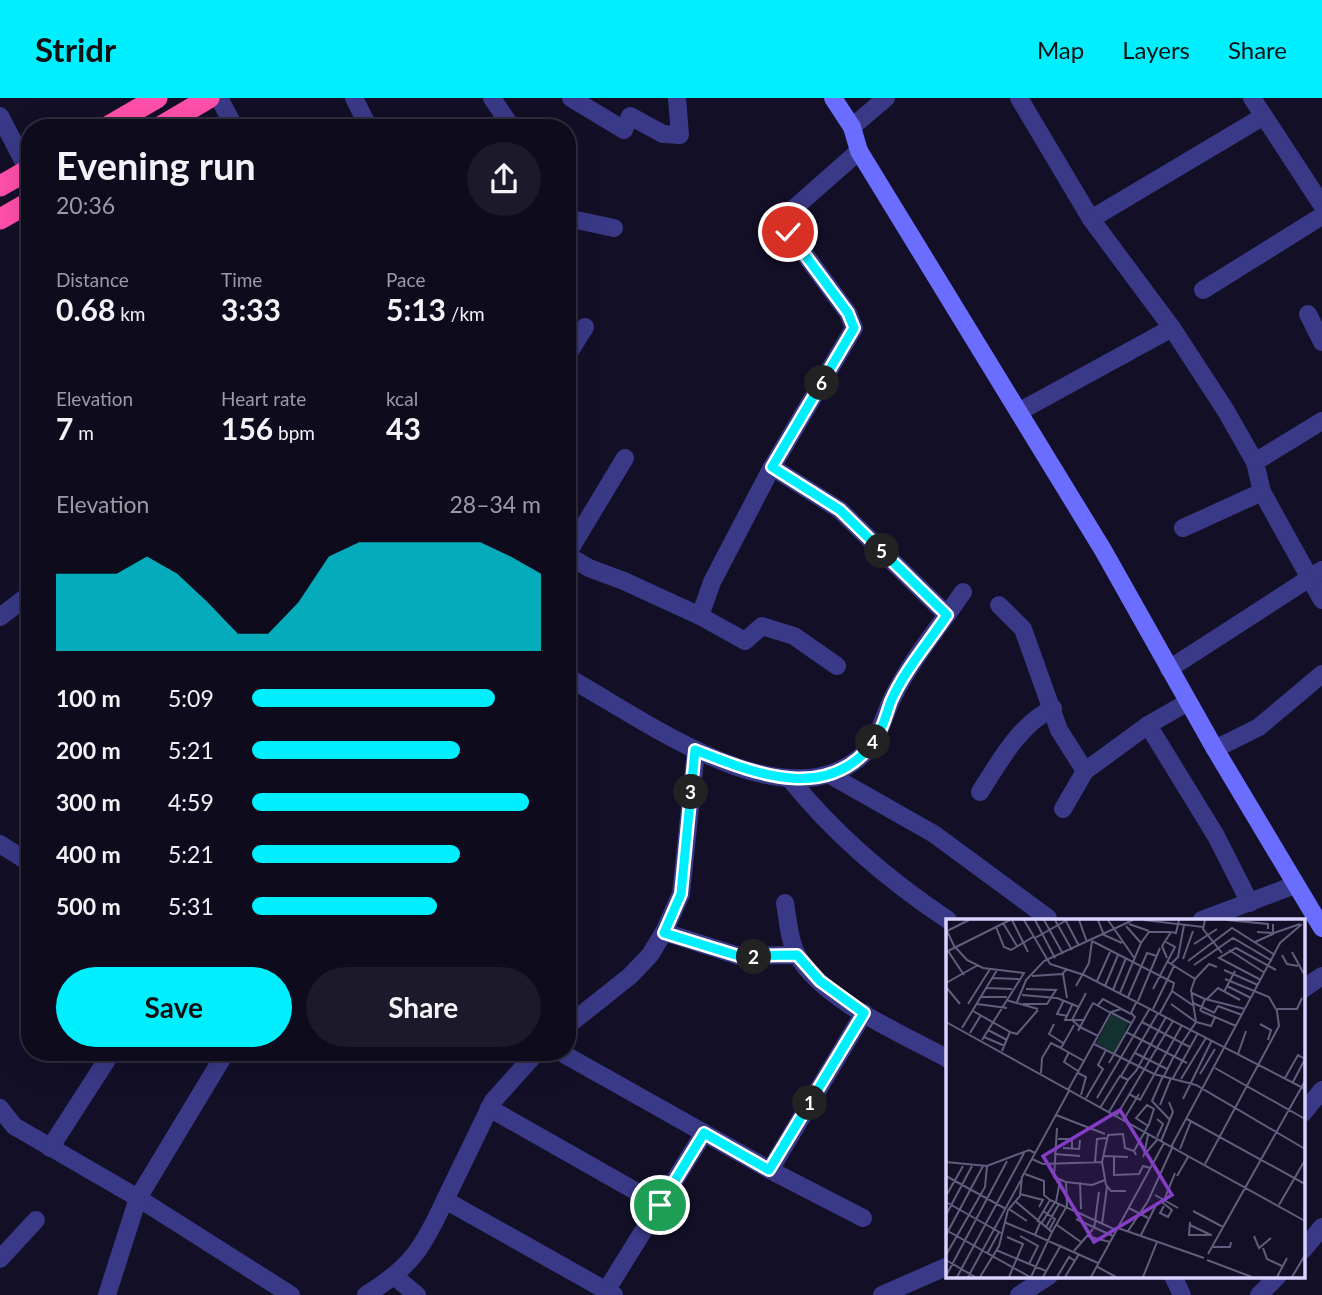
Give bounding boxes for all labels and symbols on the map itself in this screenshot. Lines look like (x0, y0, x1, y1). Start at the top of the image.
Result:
pin (758, 202, 818, 262)
pin: 6 (804, 366, 840, 400)
pin: 5 (864, 533, 900, 568)
pin: 4 (856, 724, 890, 760)
pin: 3 (674, 774, 708, 810)
inset map (946, 919, 1304, 1278)
pin: 2 (736, 940, 772, 974)
pin: 1 (792, 1086, 828, 1121)
pin (630, 1175, 690, 1235)

